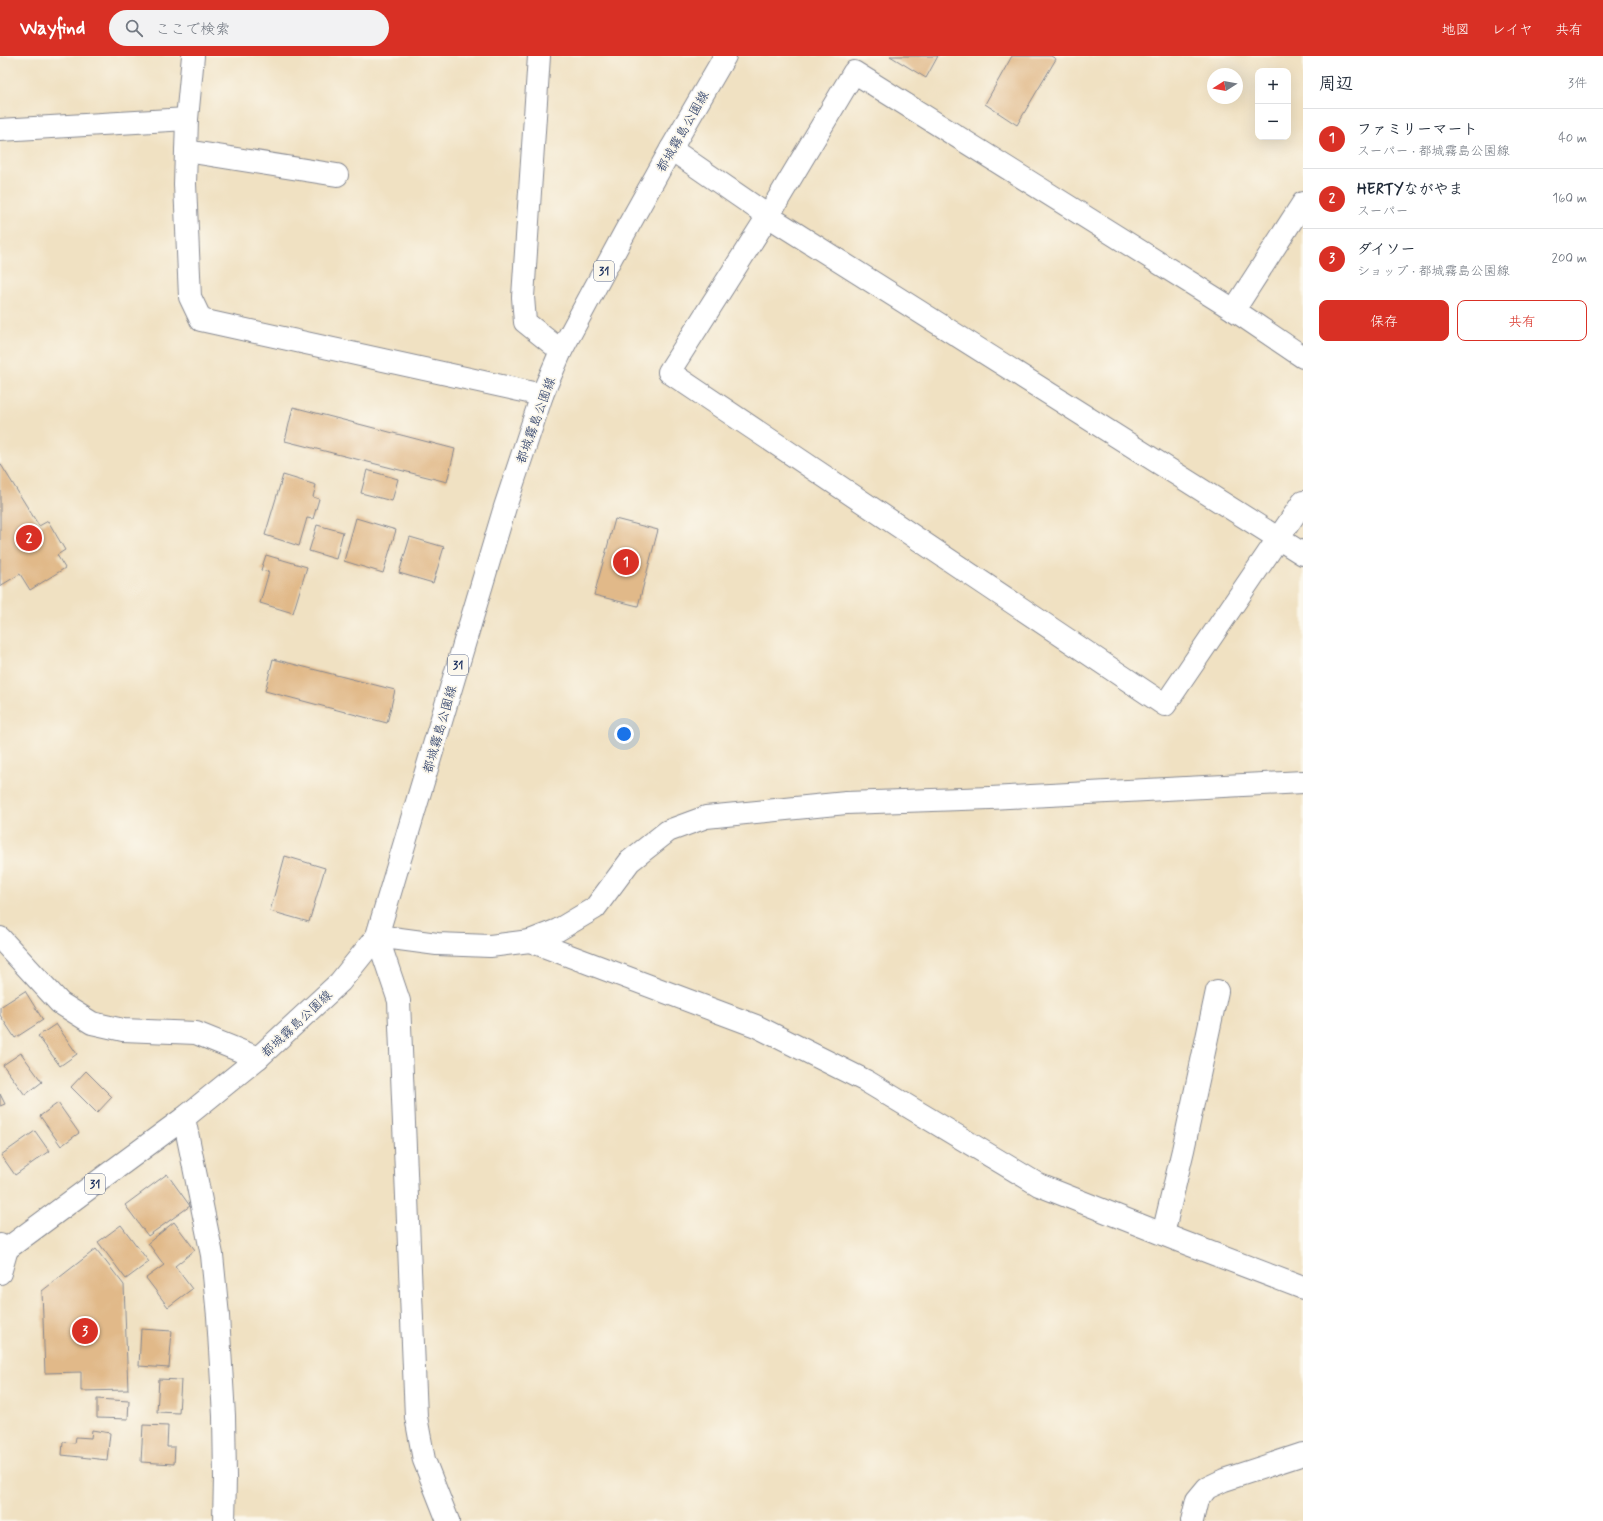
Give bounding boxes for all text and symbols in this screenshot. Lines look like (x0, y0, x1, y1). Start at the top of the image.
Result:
search box (109, 10, 389, 46)
text: Wayfind (20, 16, 85, 41)
icon: search (123, 17, 145, 39)
text: ここで検索 (155, 20, 230, 40)
text: 地図 (1442, 21, 1470, 39)
text: レイヤ (1492, 21, 1533, 39)
text: 共有 (1555, 21, 1583, 39)
north arrow (1207, 68, 1243, 104)
map controls (1255, 68, 1291, 140)
button: + (1255, 68, 1291, 104)
text: 周辺 (1319, 73, 1353, 95)
text: 3件 (1568, 75, 1587, 92)
street label: 都城霧島公園線 (653, 87, 714, 175)
button: − (1255, 104, 1291, 140)
text: ファミリーマート (1357, 120, 1478, 140)
text: 1 (1329, 130, 1335, 147)
text: 40 m (1558, 130, 1587, 147)
text: スーパー · 都城霧島公園線 (1357, 143, 1509, 160)
text: HERTYながやま (1357, 180, 1464, 200)
text: 2 (1329, 190, 1335, 207)
text: 160 m (1552, 190, 1587, 207)
text: スーパー (1357, 203, 1408, 220)
text: ダイソー (1357, 240, 1416, 260)
text: 3 (1329, 250, 1335, 267)
text: 200 m (1552, 250, 1587, 267)
road number: 31 (594, 261, 614, 281)
text: ショップ · 都城霧島公園線 (1357, 263, 1509, 280)
button: 保存 (1319, 300, 1449, 341)
button: 共有 (1457, 300, 1587, 341)
street label: 都城霧島公園線 (513, 374, 560, 466)
pin: 2 (16, 523, 42, 553)
pin: 1 (613, 547, 639, 577)
road number: 31 (448, 655, 468, 675)
street label: 都城霧島公園線 (420, 682, 461, 776)
your location (614, 724, 634, 744)
street label: 都城霧島公園線 (258, 986, 337, 1061)
road number: 31 (85, 1174, 105, 1194)
pin: 3 (72, 1316, 98, 1346)

